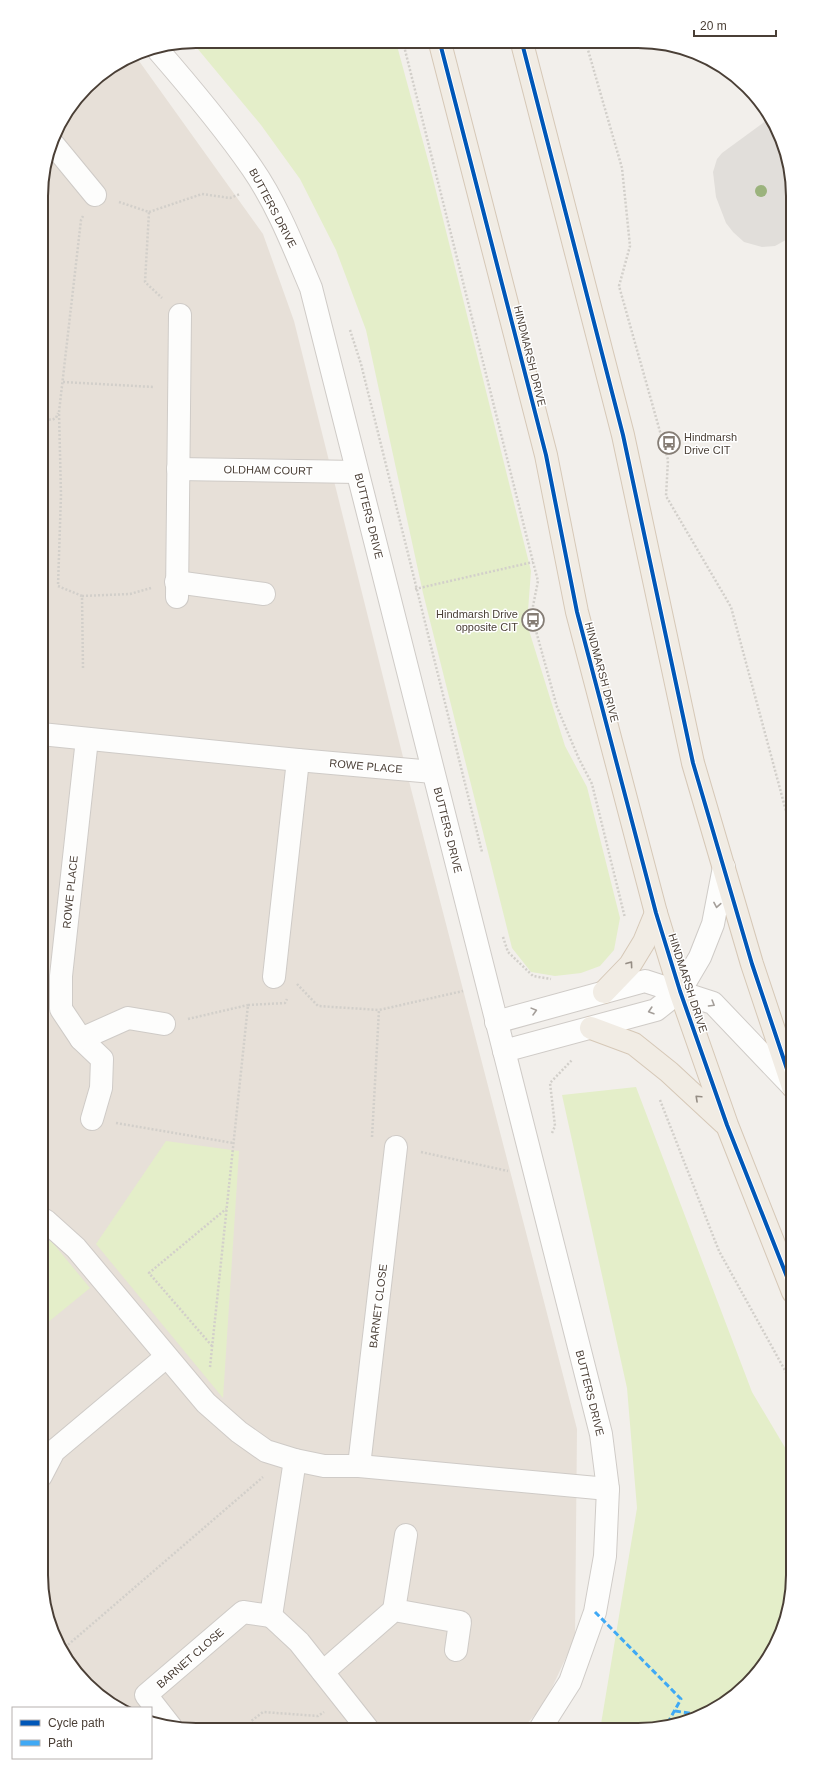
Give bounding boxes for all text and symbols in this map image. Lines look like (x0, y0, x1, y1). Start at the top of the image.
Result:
scale bar (694, 12, 776, 38)
text: 20 m (700, 19, 727, 33)
street label: BUTTERS DRIVE (247, 166, 299, 250)
street label: HINDMARSH DRIVE (512, 304, 548, 408)
bus stop icon: Hindmarsh Drive CIT (656, 430, 682, 456)
place label: Hindmarsh Drive CIT (684, 431, 737, 456)
street label: OLDHAM COURT (223, 463, 313, 477)
street label: BUTTERS DRIVE (353, 472, 385, 560)
bus stop icon: Hindmarsh Drive opposite CIT (520, 607, 546, 633)
place label: Hindmarsh Drive opposite CIT (436, 608, 518, 633)
street label: HINDMARSH DRIVE (583, 621, 621, 723)
street label: ROWE PLACE (329, 757, 403, 775)
street label: BUTTERS DRIVE (432, 786, 464, 874)
street label: ROWE PLACE (60, 855, 80, 929)
one-way arrow (713, 902, 721, 909)
street label: HINDMARSH DRIVE (666, 932, 710, 1034)
one-way arrow (625, 961, 632, 968)
one-way arrow (707, 999, 714, 1006)
one-way arrow (648, 1006, 655, 1015)
one-way arrow (530, 1008, 537, 1016)
one-way arrow (695, 1096, 703, 1103)
street label: BARNET CLOSE (367, 1263, 389, 1349)
street label: BUTTERS DRIVE (574, 1349, 606, 1437)
street label: BARNET CLOSE (154, 1626, 226, 1690)
legend (12, 1707, 152, 1759)
text: Cycle path (48, 1716, 105, 1730)
text: Path (48, 1736, 73, 1750)

